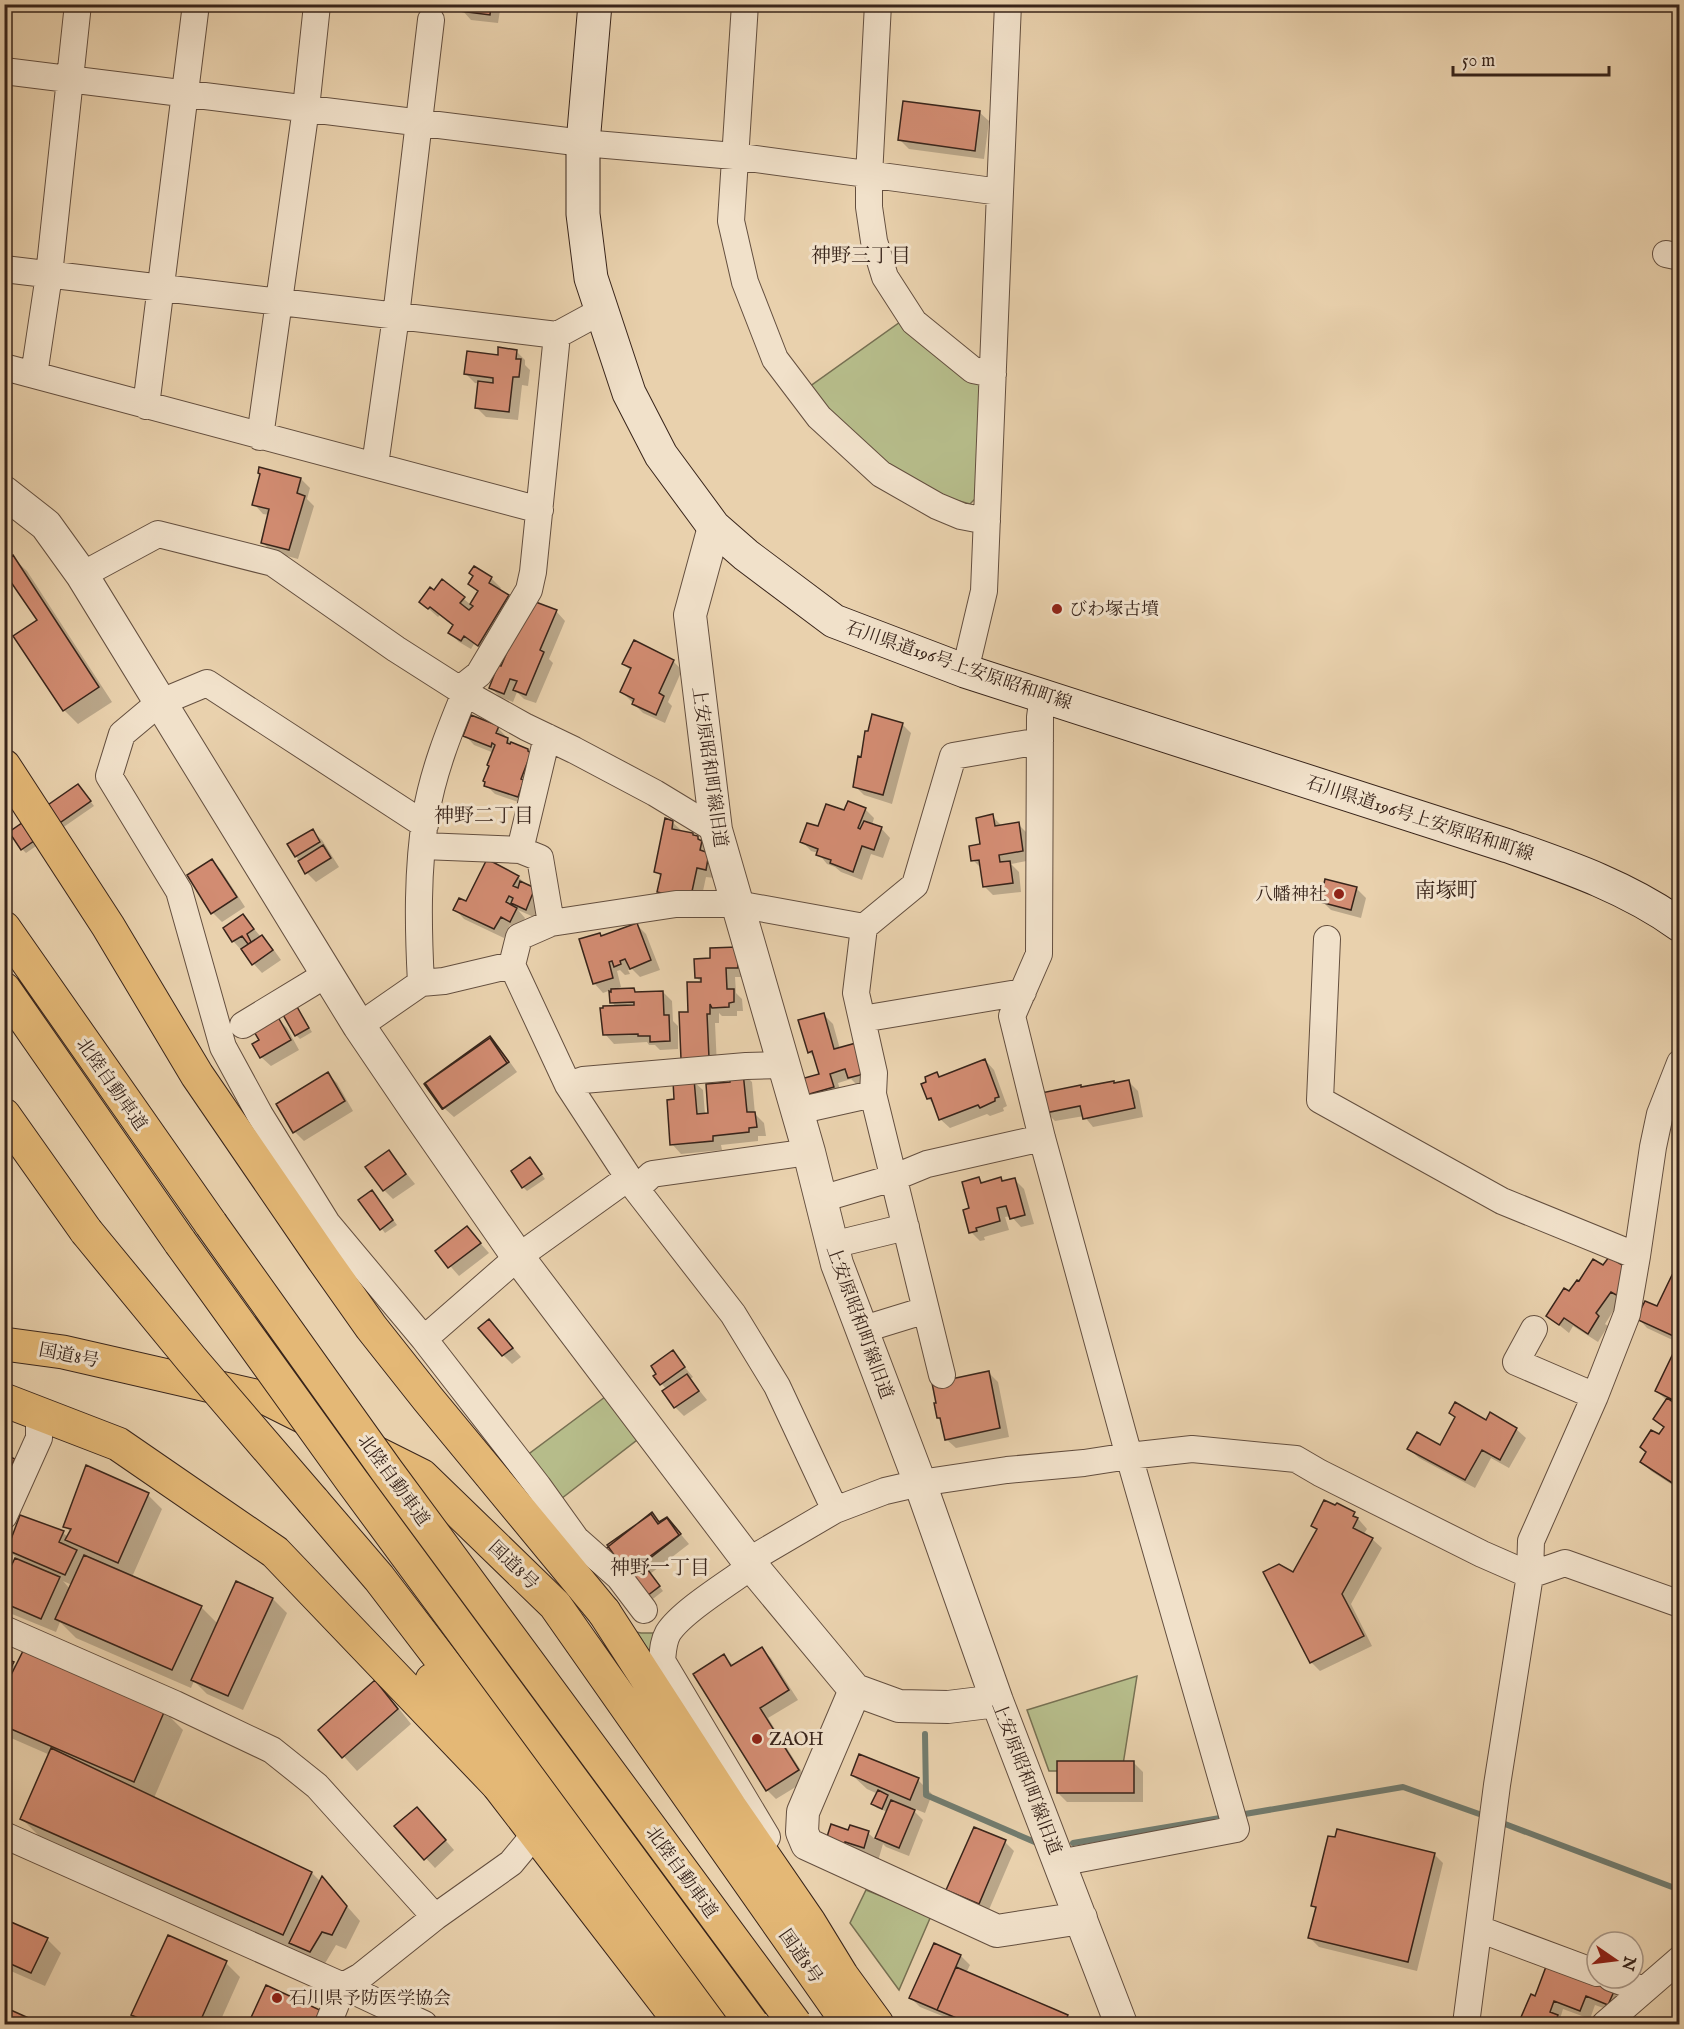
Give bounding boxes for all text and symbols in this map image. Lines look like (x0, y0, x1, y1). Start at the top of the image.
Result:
scale bar (1453, 39, 1609, 77)
text: 50 m (1462, 50, 1495, 73)
district label: 神野三丁目 (811, 244, 911, 269)
place label: びわ塚古墳 (1069, 599, 1159, 622)
marker: びわ塚古墳 (1050, 602, 1064, 616)
street label: 石川県道196号上安原昭和町線 (842, 617, 1075, 716)
street label: 上安原昭和町線旧道 (686, 685, 731, 849)
street label: 石川県道196号上安原昭和町線 (1303, 772, 1536, 867)
district label: 神野二丁目 (434, 804, 534, 829)
district label: 南塚町 (1415, 878, 1478, 905)
place label: 八幡神社 (1255, 884, 1327, 907)
marker: 八幡神社 (1332, 887, 1346, 901)
street label: 北陸自動車道 (70, 1034, 151, 1136)
street label: 上安原昭和町線旧道 (820, 1242, 897, 1403)
street label: 国道8号 (37, 1339, 101, 1374)
street label: 北陸自動車道 (352, 1430, 434, 1531)
street label: 国道8号 (483, 1537, 543, 1596)
district label: 神野一丁目 (610, 1556, 710, 1581)
street label: 上安原昭和町線旧道 (986, 1699, 1065, 1858)
place label: ZAOH (769, 1729, 824, 1752)
marker: ZAOH (750, 1732, 764, 1746)
street label: 北陸自動車道 (640, 1822, 722, 1923)
street label: 国道8号 (773, 1925, 827, 1988)
north arrow (1585, 1930, 1645, 1990)
text: N (1616, 1953, 1639, 1972)
place label: 石川県予防医学協会 (289, 1988, 451, 2011)
marker: 石川県予防医学協会 (270, 1991, 284, 2005)

